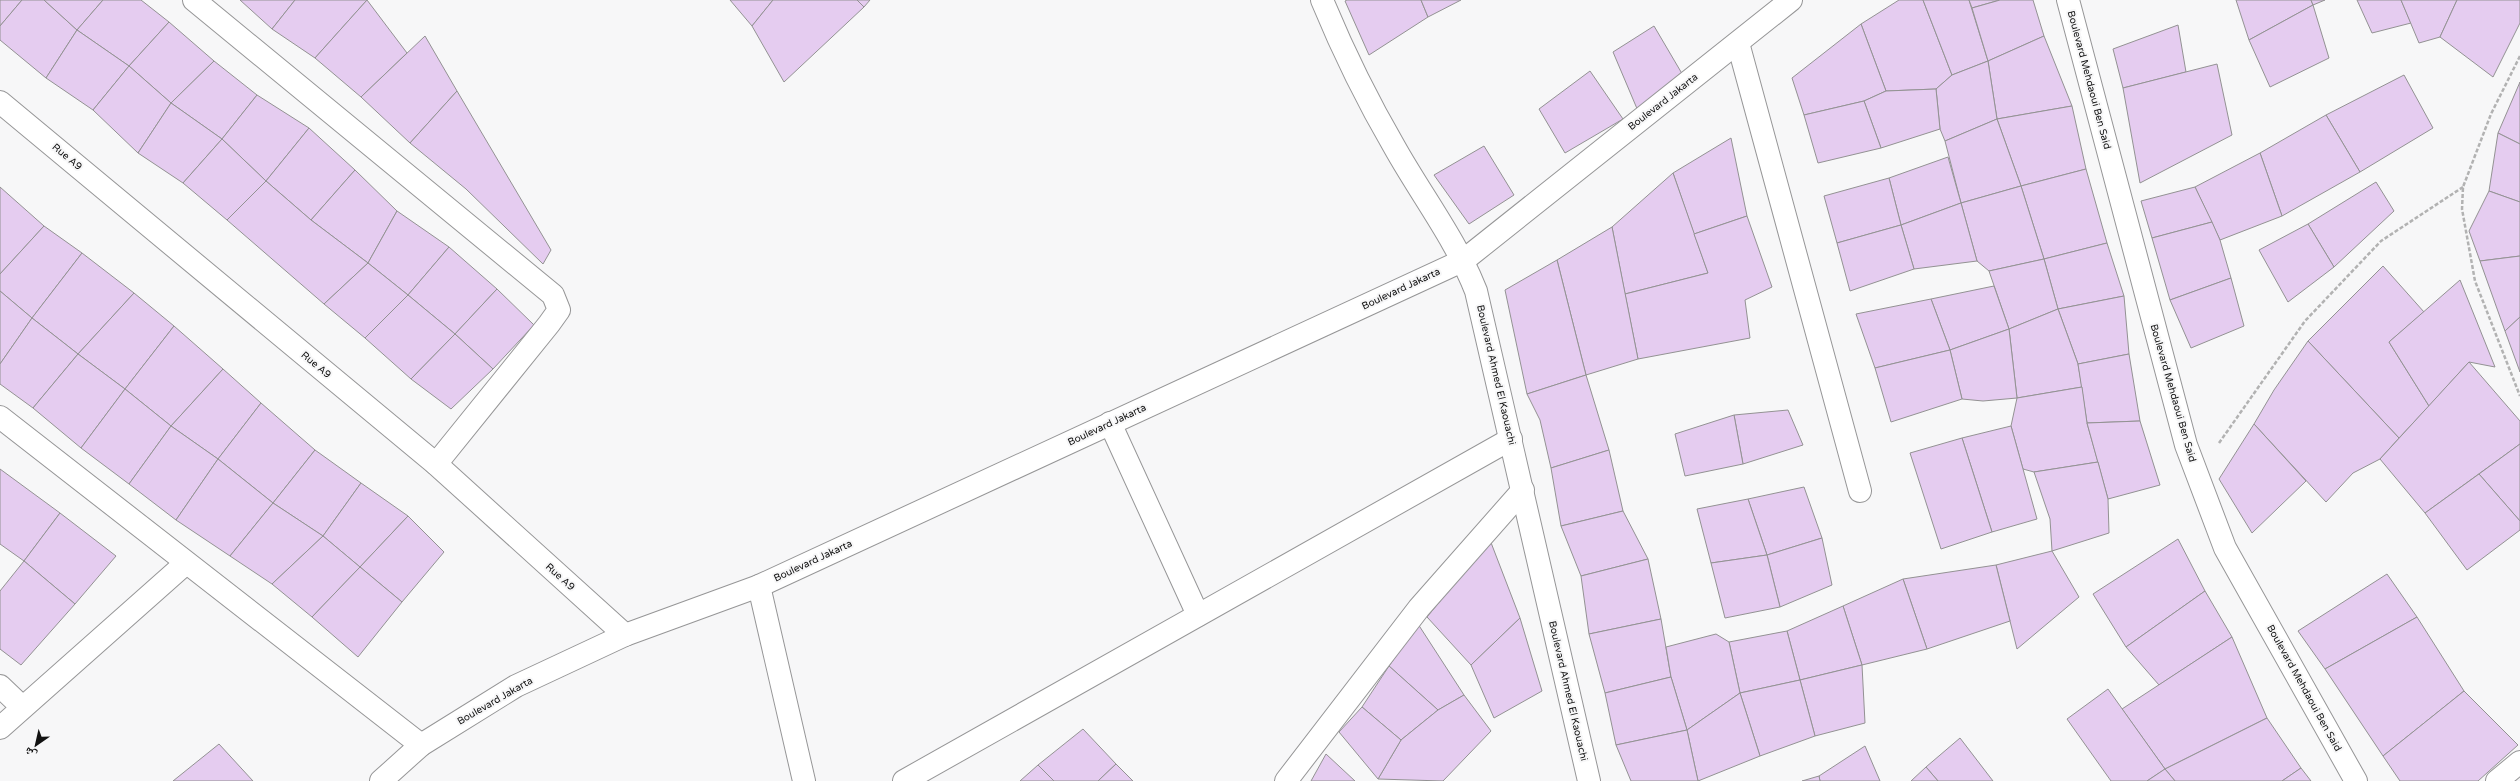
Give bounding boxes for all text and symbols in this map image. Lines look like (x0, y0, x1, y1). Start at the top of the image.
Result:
street label: Boulevard Mehdaoui Ben Said (2065, 9, 2113, 151)
street label: Boulevard Jakarta (1626, 71, 1700, 133)
street label: Rue A9 (50, 141, 84, 173)
street label: Boulevard Jakarta (1360, 266, 1442, 312)
street label: Boulevard Ahmed El Kaouachi (1474, 304, 1518, 446)
street label: Boulevard Mehdaoui Ben Said (2148, 323, 2198, 463)
street label: Rue A9 (299, 349, 333, 381)
street label: Boulevard Jakarta (1066, 402, 1148, 448)
street label: Boulevard Jakarta (772, 538, 854, 584)
street label: Rue A9 (543, 561, 577, 593)
street label: Boulevard Ahmed El Kaouachi (1546, 620, 1590, 762)
street label: Boulevard Mehdaoui Ben Said (2264, 623, 2344, 753)
street label: Boulevard Jakarta (455, 675, 535, 727)
north arrow (16, 725, 56, 765)
text: ش (22, 743, 40, 762)

